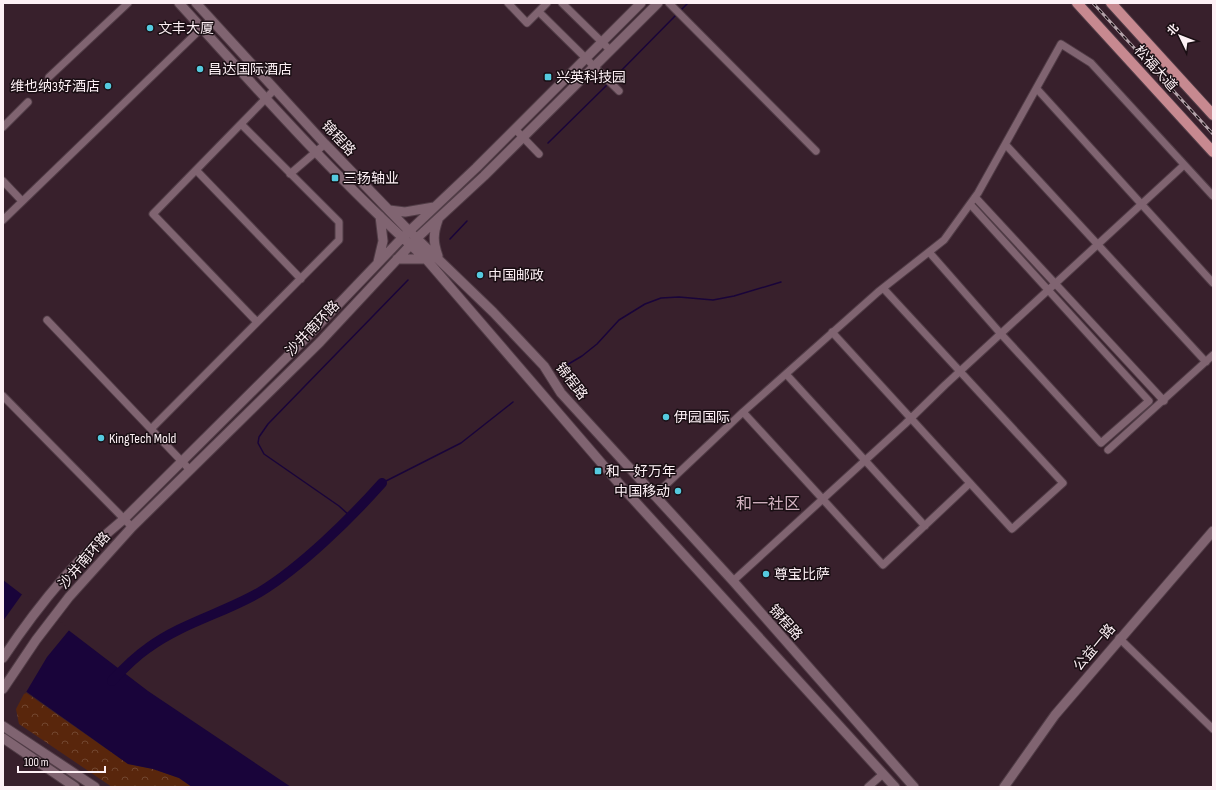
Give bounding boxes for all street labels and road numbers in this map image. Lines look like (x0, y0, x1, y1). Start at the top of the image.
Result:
street label: 松福大道 (1131, 42, 1181, 95)
street label: 锦程路 (318, 117, 359, 159)
street label: 沙井南环路 (282, 297, 343, 359)
street label: 锦程路 (552, 359, 591, 403)
street label: 沙井南环路 (55, 528, 114, 592)
street label: 锦程路 (765, 601, 806, 644)
street label: 公益一路 (1070, 620, 1119, 674)

